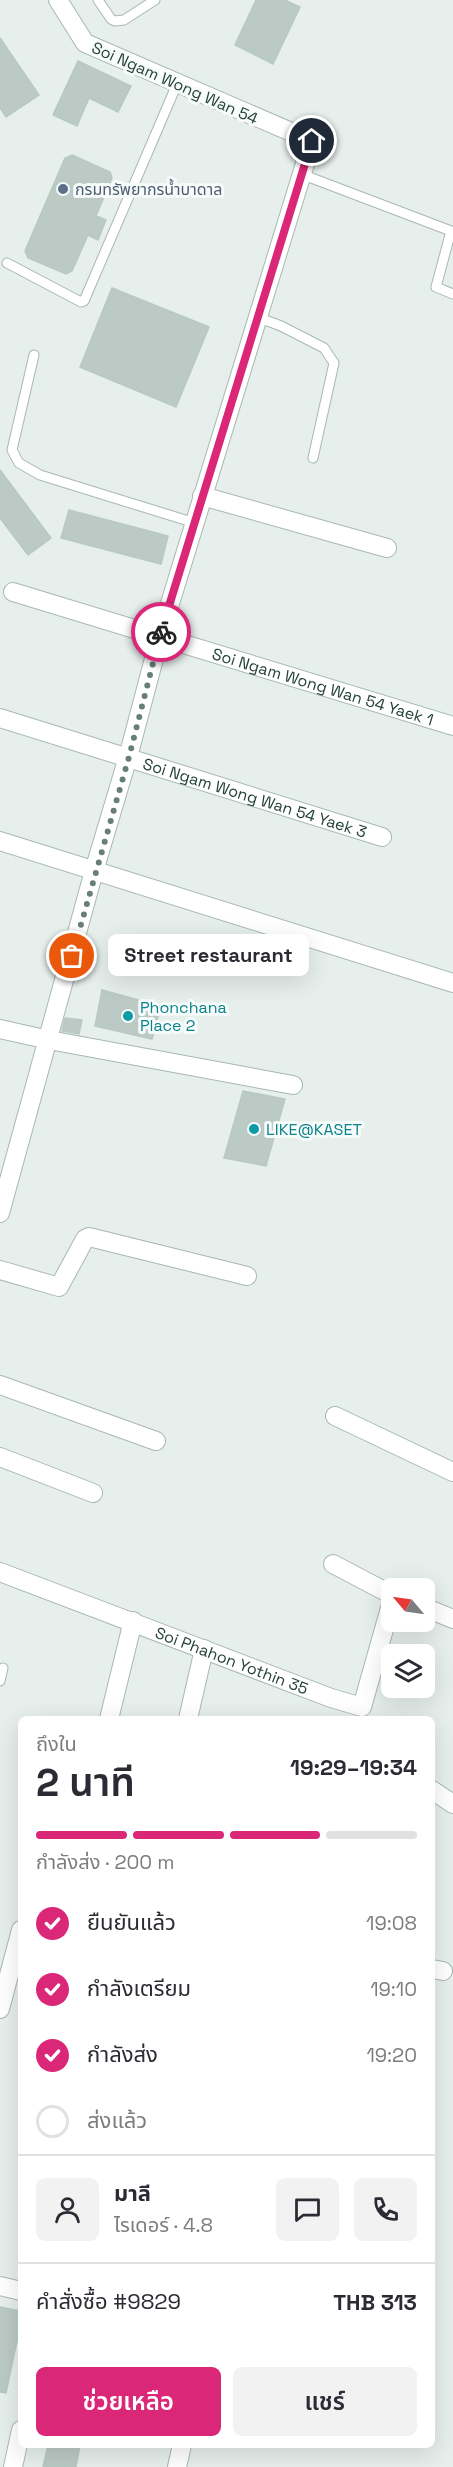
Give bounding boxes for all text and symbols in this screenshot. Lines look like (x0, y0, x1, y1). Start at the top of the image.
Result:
street label: Soi Ngam Wong Wan 54 (89, 37, 261, 129)
pin (286, 115, 337, 166)
icon: home (295, 124, 328, 157)
place label: กรมทรัพยากรน้ำบาดาล (75, 178, 222, 200)
marker: กรมทรัพยากรน้ำบาดาล (56, 182, 70, 196)
courier (131, 602, 191, 662)
icon: bike (145, 616, 178, 649)
street label: Soi Ngam Wong Wan 54 Yaek 1 (210, 643, 436, 730)
street label: Soi Ngam Wong Wan 54 Yaek 3 (140, 753, 369, 842)
pin (46, 930, 97, 981)
callout: Street restaurant (108, 935, 309, 977)
icon: bag (55, 939, 88, 972)
text: Street restaurant (124, 942, 293, 968)
place label: Phonchana Place 2 (140, 997, 227, 1036)
marker: Phonchana Place 2 (121, 1009, 135, 1023)
place label: LIKE@KASET (266, 1119, 362, 1140)
marker: LIKE@KASET (247, 1122, 261, 1136)
north arrow (381, 1578, 435, 1632)
map controls (381, 1578, 435, 1698)
street label: Soi Phahon Yothin 35 (152, 1622, 311, 1699)
button: layers (381, 1644, 435, 1698)
text: ถึงใน (36, 1731, 77, 1757)
text: 19:29–19:34 (290, 1753, 417, 1781)
text: 2 นาที (36, 1758, 135, 1807)
text: กำลังส่ง · 200 m (36, 1849, 175, 1875)
icon: check (36, 1907, 69, 1940)
text: ยืนยันแล้ว (87, 1908, 176, 1936)
text: 19:08 (366, 1910, 417, 1936)
icon: check (36, 1973, 69, 2006)
text: กำลังเตรียม (87, 1974, 191, 2002)
text: 19:10 (370, 1976, 417, 2002)
icon: check (36, 2039, 69, 2072)
text: กำลังส่ง (87, 2040, 158, 2068)
text: 19:20 (366, 2042, 417, 2068)
text: ส่งแล้ว (87, 2106, 147, 2134)
button: person (36, 2178, 99, 2241)
button: chat (276, 2178, 339, 2241)
button: phone (354, 2178, 417, 2241)
text: มาลี (114, 2179, 151, 2207)
text: ไรเดอร์ · 4.8 (114, 2212, 213, 2238)
text: คำสั่งซื้อ #9829 (36, 2287, 181, 2315)
text: THB 313 (333, 2288, 417, 2316)
button: ช่วยเหลือ (36, 2367, 221, 2436)
button: แชร์ (233, 2367, 417, 2436)

